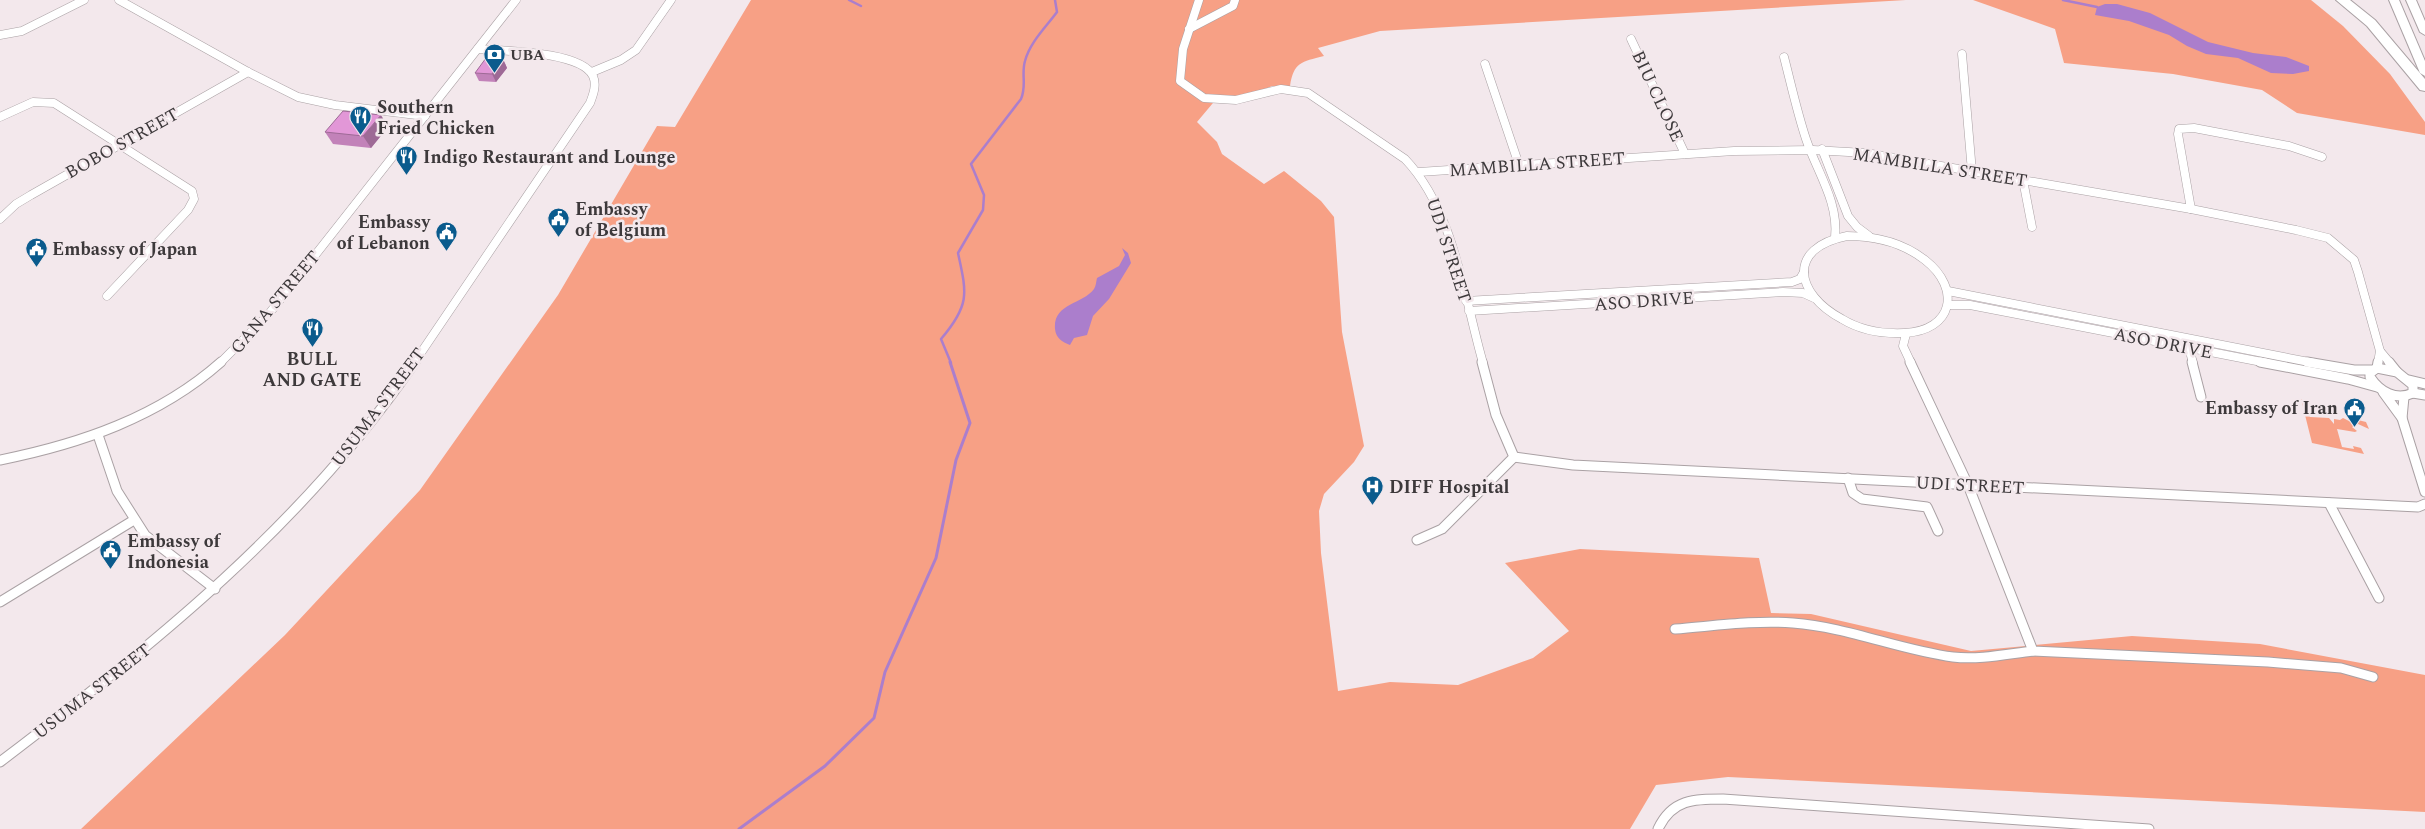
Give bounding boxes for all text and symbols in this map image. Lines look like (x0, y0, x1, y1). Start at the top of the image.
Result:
bank icon: UBA (482, 43, 506, 74)
place label: UBA (510, 44, 545, 67)
street label: BIU CLOSE (1625, 46, 1691, 146)
place label: Southern Fried Chicken (377, 94, 495, 142)
street label: BOBO STREET (60, 101, 184, 186)
restaurant icon: Southern Fried Chicken (349, 105, 373, 136)
street label: MAMBILLA STREET (1851, 140, 2029, 195)
place label: Indigo Restaurant and Lounge (423, 144, 675, 171)
restaurant icon: Indigo Restaurant and Lounge (395, 145, 419, 176)
street label: MAMBILLA STREET (1448, 145, 1626, 184)
street label: UDI STREET (1419, 194, 1478, 306)
place label: Embassy of Belgium (575, 196, 666, 244)
public building icon: Embassy of Belgium (547, 207, 571, 238)
place label: Embassy of Lebanon (337, 209, 431, 257)
public building icon: Embassy of Lebanon (434, 220, 458, 251)
place label: Embassy of Japan (52, 236, 197, 263)
public building icon: Embassy of Japan (24, 237, 48, 268)
street label: GANA STREET (224, 245, 327, 360)
street label: ASO DRIVE (1593, 285, 1695, 318)
restaurant icon: BULL AND GATE (300, 317, 324, 348)
street label: ASO DRIVE (2111, 321, 2215, 366)
street label: USUMA STREET (325, 342, 432, 473)
place label: BULL AND GATE (263, 346, 362, 394)
place label: Embassy of Iran (2205, 395, 2338, 422)
public building icon: Embassy of Iran (2342, 396, 2366, 427)
street label: UDI STREET (1915, 469, 2025, 502)
place label: DIFF Hospital (1389, 474, 1510, 501)
hospital icon: DIFF Hospital (1361, 475, 1385, 506)
place label: Embassy of Indonesia (127, 528, 222, 576)
public building icon: Embassy of Indonesia (99, 539, 123, 570)
street label: USUMA STREET (28, 637, 157, 746)

